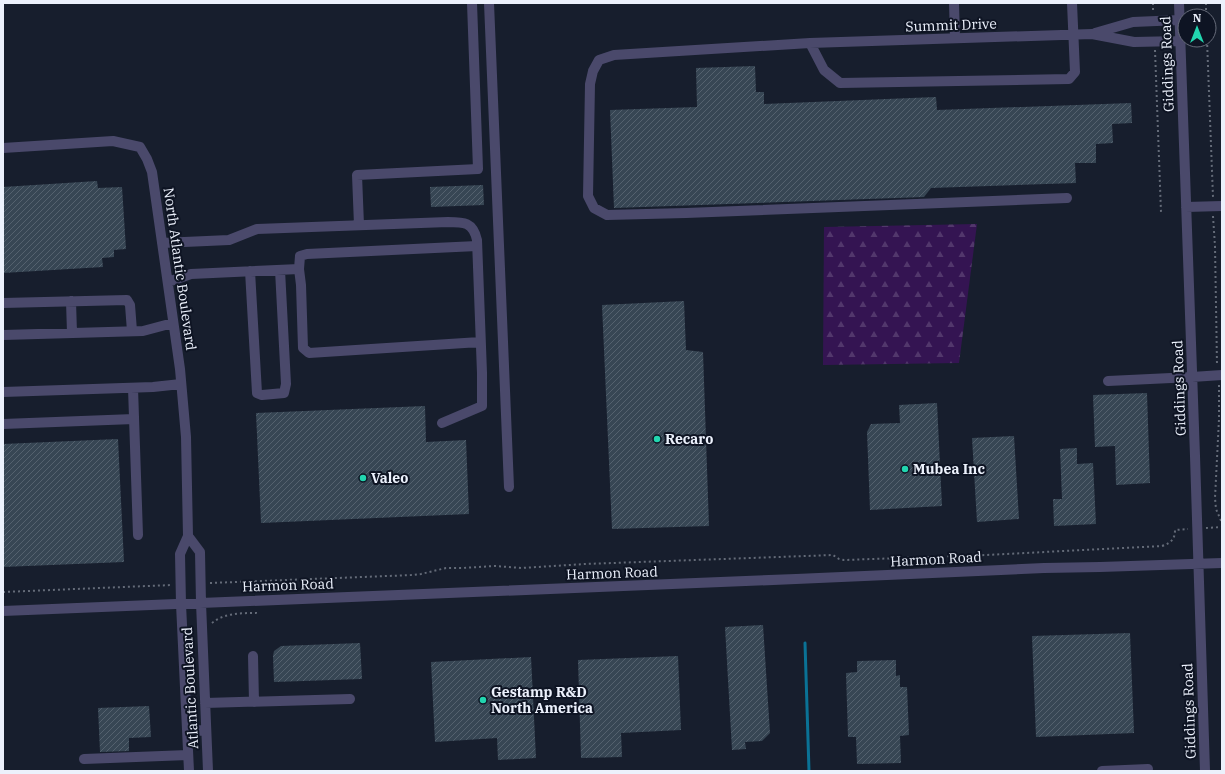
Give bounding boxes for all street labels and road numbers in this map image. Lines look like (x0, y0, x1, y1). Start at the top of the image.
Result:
street label: Summit Drive (905, 14, 997, 36)
street label: Giddings Road (1156, 15, 1178, 112)
street label: North Atlantic Boulevard (160, 186, 200, 352)
street label: Giddings Road (1168, 339, 1190, 436)
street label: Harmon Road (890, 548, 983, 570)
street label: Harmon Road (566, 562, 659, 584)
street label: Harmon Road (242, 574, 335, 596)
street label: Atlantic Boulevard (178, 626, 202, 750)
street label: Giddings Road (1178, 662, 1200, 759)

